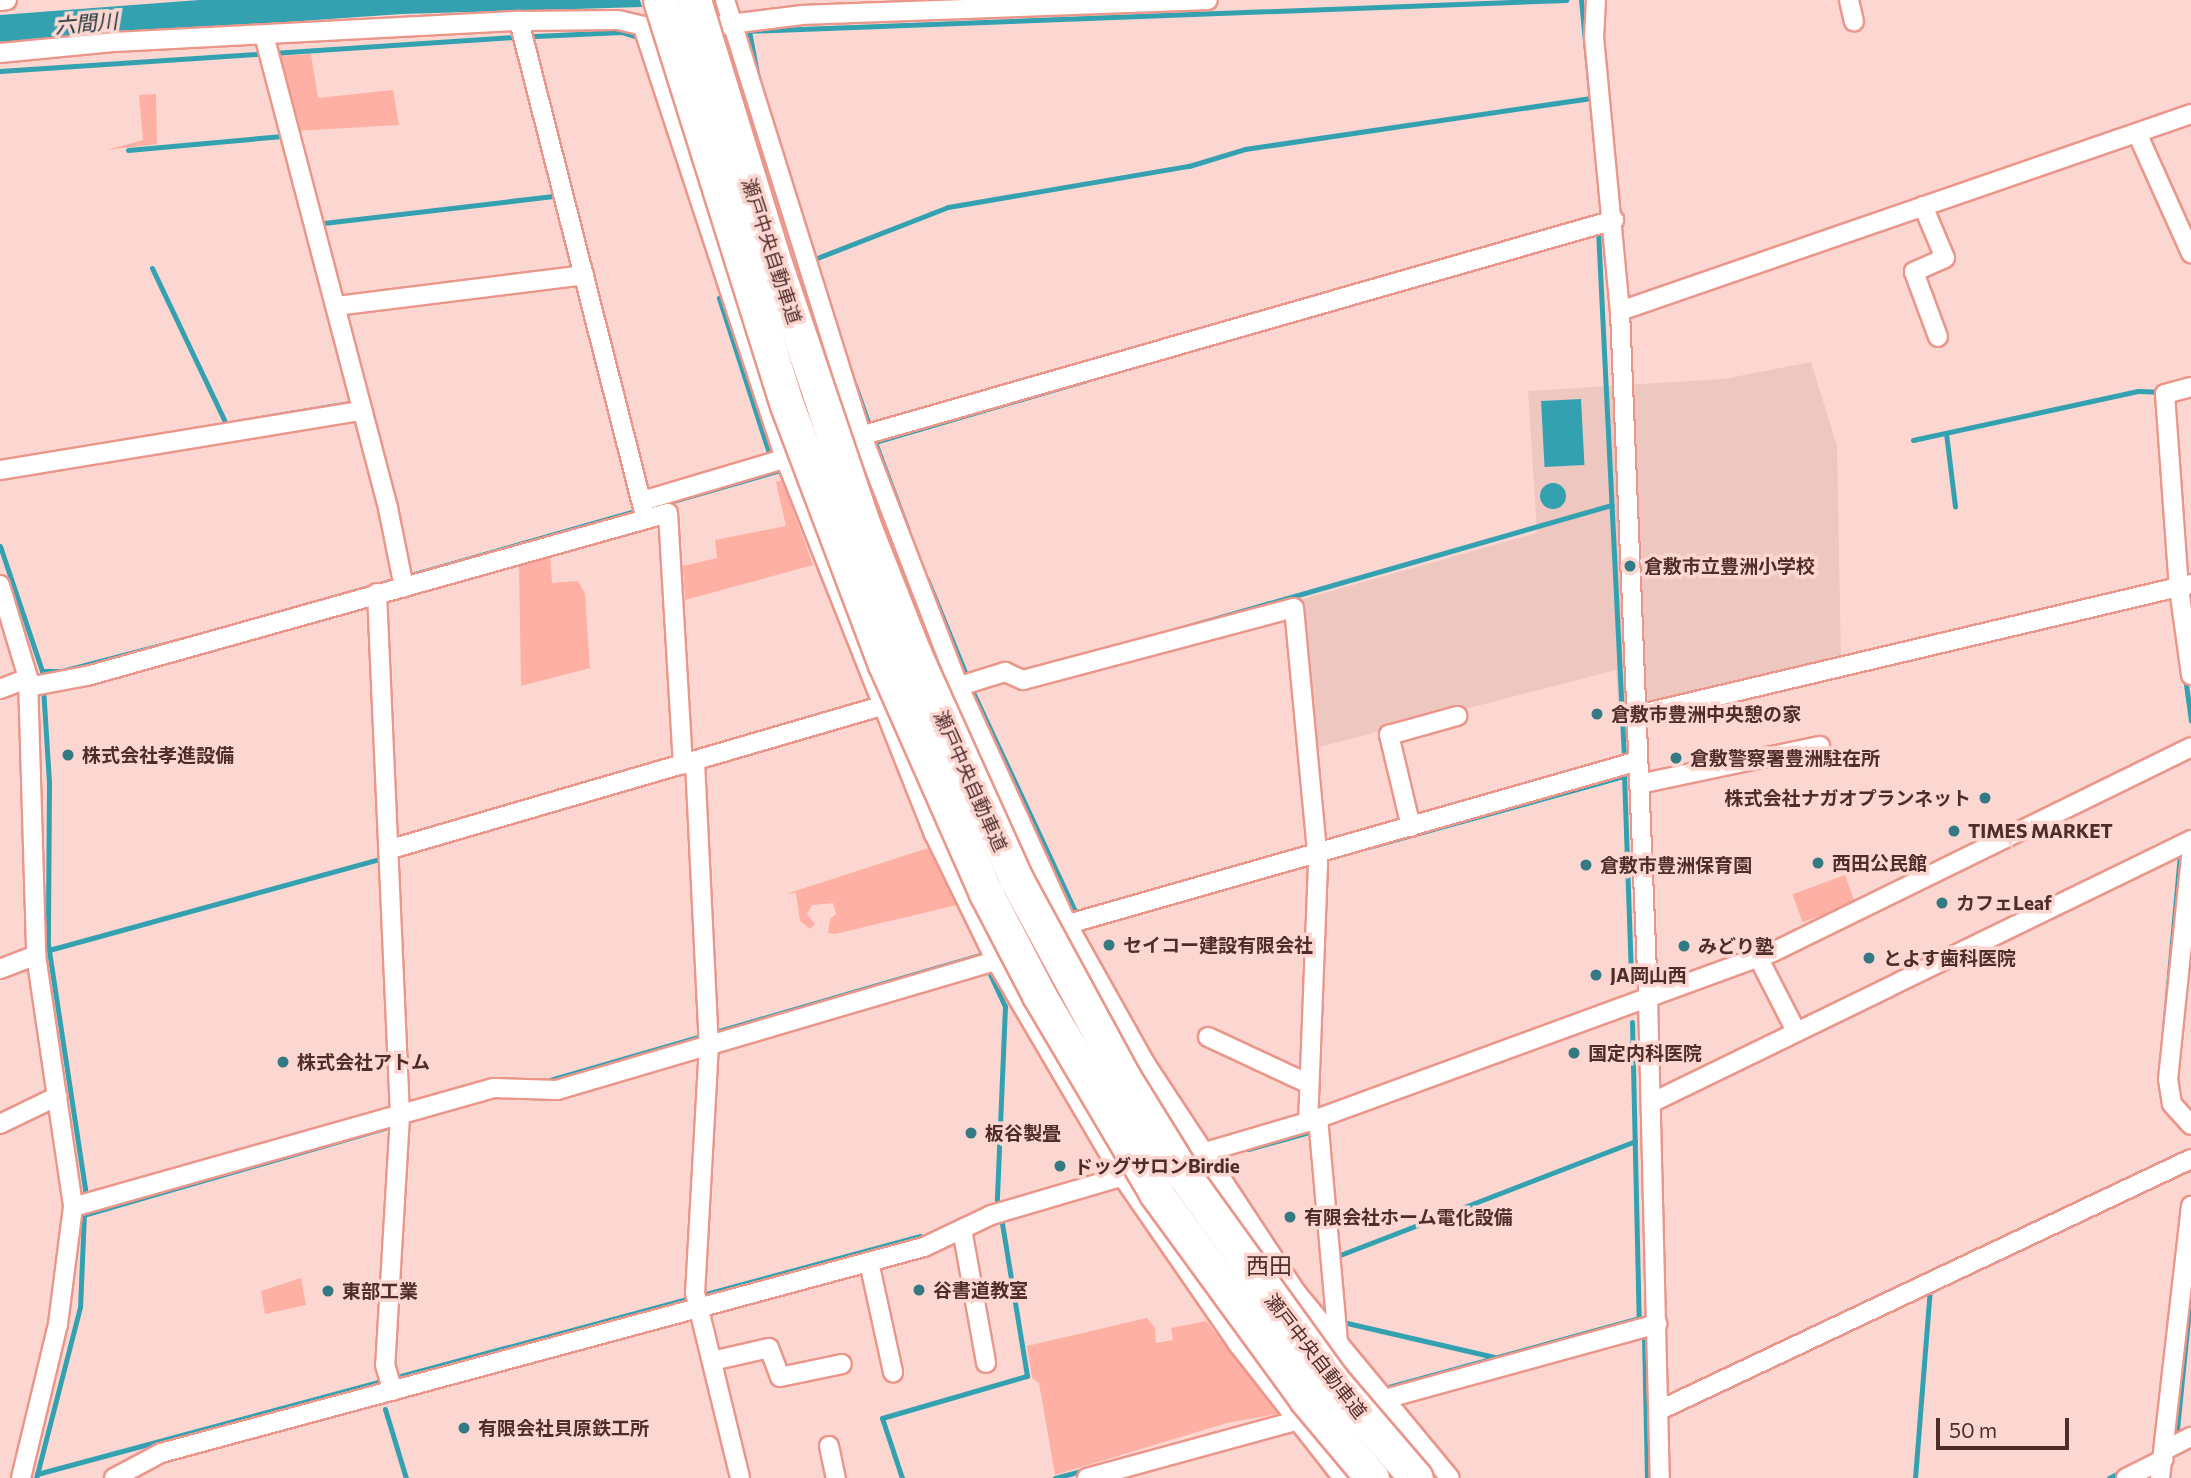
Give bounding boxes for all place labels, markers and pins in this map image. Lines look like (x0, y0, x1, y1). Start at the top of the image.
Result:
place label: 倉敷市立豊洲小学校 (1644, 555, 1815, 577)
marker: 倉敷市立豊洲小学校 (1622, 558, 1638, 574)
place label: 倉敷市豊洲中央憩の家 (1611, 703, 1801, 725)
marker: 倉敷市豊洲中央憩の家 (1589, 706, 1605, 722)
place label: 株式会社孝進設備 (82, 744, 234, 766)
marker: 株式会社孝進設備 (60, 747, 76, 763)
place label: 倉敷警察署豊洲駐在所 (1690, 747, 1880, 769)
marker: 倉敷警察署豊洲駐在所 (1668, 750, 1684, 766)
place label: 株式会社ナガオプランネット (1724, 787, 1971, 809)
marker: 株式会社ナガオプランネット (1977, 790, 1993, 806)
place label: TIMES MARKET (1968, 820, 2113, 842)
marker: TIMES MARKET (1946, 823, 1962, 839)
place label: 西田公民館 (1832, 852, 1927, 874)
place label: 倉敷市豊洲保育園 (1600, 854, 1752, 876)
marker: 西田公民館 (1810, 855, 1826, 871)
marker: 倉敷市豊洲保育園 (1578, 857, 1594, 873)
place label: カフェLeaf (1956, 892, 2052, 914)
marker: カフェLeaf (1934, 895, 1950, 911)
place label: セイコー建設有限会社 (1123, 934, 1313, 956)
place label: みどり塾 (1698, 935, 1774, 957)
marker: セイコー建設有限会社 (1101, 937, 1117, 953)
marker: みどり塾 (1676, 938, 1692, 954)
place label: とよす歯科医院 (1883, 947, 2016, 969)
marker: とよす歯科医院 (1861, 950, 1877, 966)
place label: JA岡山西 (1610, 964, 1687, 986)
marker: JA岡山西 (1588, 967, 1604, 983)
place label: 国定内科医院 (1588, 1042, 1702, 1064)
marker: 国定内科医院 (1566, 1045, 1582, 1061)
place label: 株式会社アトム (297, 1051, 430, 1073)
marker: 株式会社アトム (275, 1054, 291, 1070)
place label: 板谷製畳 (985, 1122, 1061, 1144)
marker: 板谷製畳 (963, 1125, 979, 1141)
place label: ドッグサロンBirdie (1074, 1155, 1240, 1177)
marker: ドッグサロンBirdie (1052, 1158, 1068, 1174)
place label: 有限会社ホーム電化設備 (1304, 1206, 1513, 1228)
marker: 有限会社ホーム電化設備 (1282, 1209, 1298, 1225)
place label: 谷書道教室 (933, 1279, 1028, 1301)
place label: 東部工業 (342, 1280, 418, 1302)
marker: 谷書道教室 (911, 1282, 927, 1298)
marker: 東部工業 (320, 1283, 336, 1299)
place label: 有限会社貝原鉄工所 (478, 1417, 649, 1439)
marker: 有限会社貝原鉄工所 (456, 1420, 472, 1436)

